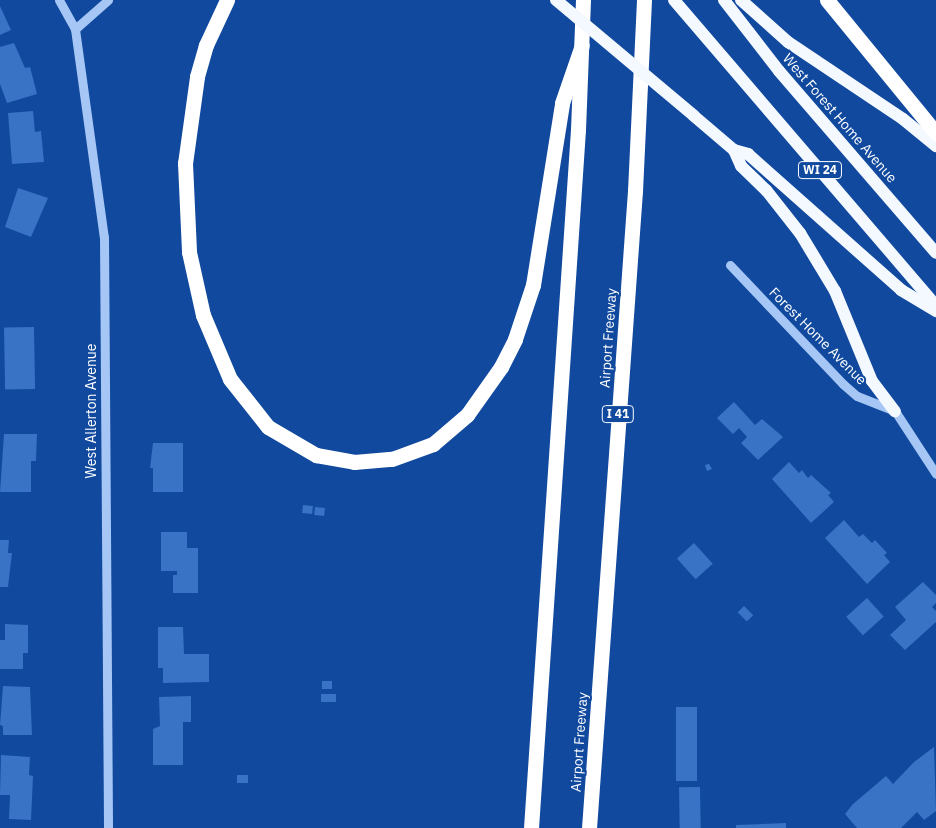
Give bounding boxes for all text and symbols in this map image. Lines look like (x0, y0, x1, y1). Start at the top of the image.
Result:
street label: West Forest Home Avenue (779, 50, 901, 186)
road number: WI 24 (798, 160, 842, 180)
street label: Forest Home Avenue (766, 284, 870, 388)
street label: Airport Freeway (596, 288, 620, 388)
street label: West Allerton Avenue (83, 344, 99, 478)
road number: I 41 (602, 404, 634, 424)
street label: Airport Freeway (567, 692, 591, 792)

